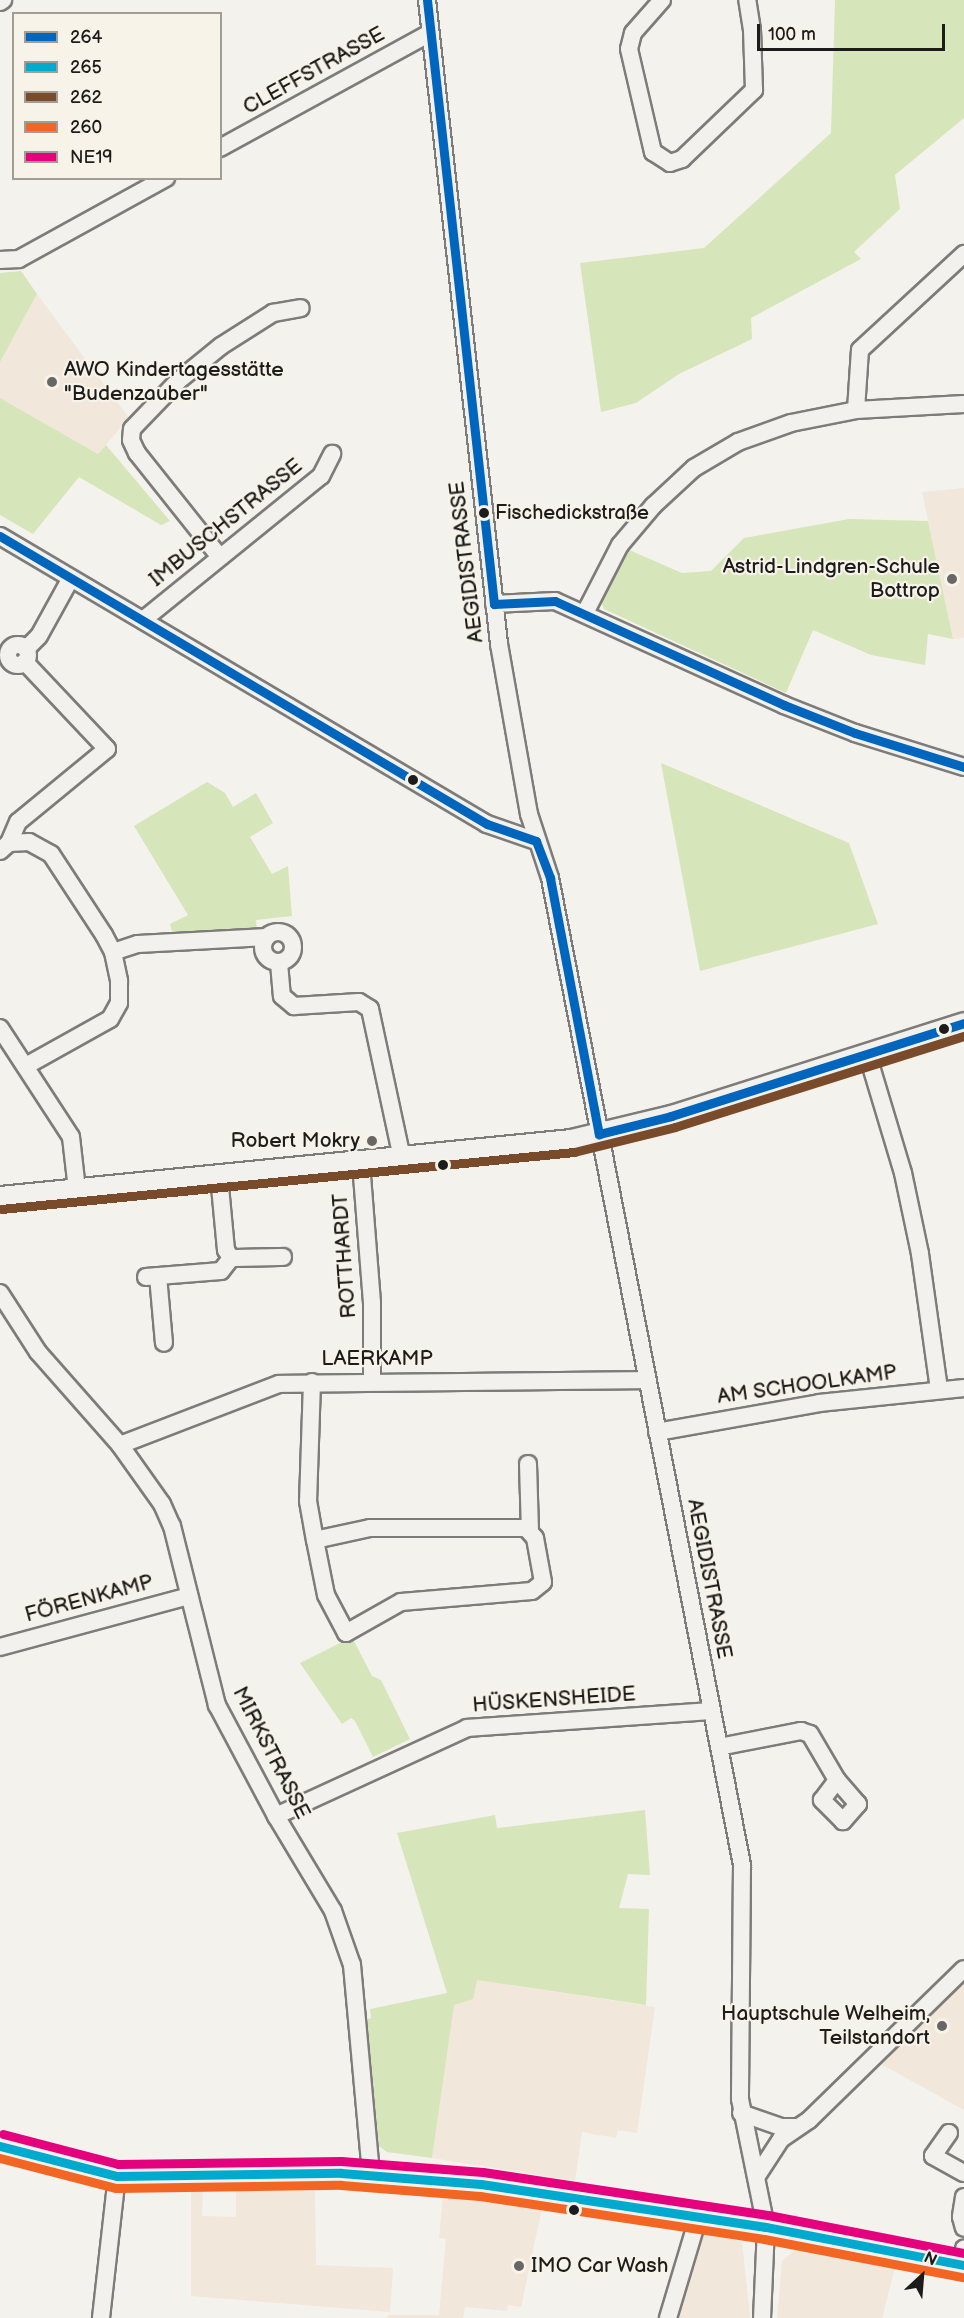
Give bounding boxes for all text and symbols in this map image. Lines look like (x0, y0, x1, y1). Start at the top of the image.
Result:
legend (12, 12, 222, 180)
scale bar (760, 12, 948, 50)
street label: CLEFFSTRASSE (239, 22, 389, 120)
text: 100 m (768, 24, 816, 45)
text: 264 (70, 27, 103, 48)
text: 265 (70, 57, 102, 78)
text: 262 (70, 87, 102, 108)
text: 260 (70, 117, 102, 138)
text: NE19 (70, 147, 113, 168)
place label: AWO Kindertagesstätte "Budenzauber" (64, 357, 284, 407)
marker: AWO Kindertagesstätte "Budenzauber" (45, 375, 59, 389)
street label: IMBUSCHSTRASSE (144, 454, 308, 592)
street label: AEGIDISTRASSE (445, 480, 489, 644)
place label: Fischedickstraße (495, 501, 649, 525)
marker: Fischedickstraße (478, 507, 490, 519)
place label: Astrid-Lindgren-Schule Bottrop (723, 554, 940, 604)
marker: Astrid-Lindgren-Schule Bottrop (945, 572, 959, 586)
unlabelled marker (407, 774, 419, 786)
unlabelled marker (938, 1023, 950, 1035)
place label: Robert Mokry (230, 1128, 360, 1154)
marker: Robert Mokry (365, 1134, 379, 1148)
unlabelled marker (437, 1159, 449, 1171)
street label: ROTTHARDT (328, 1193, 362, 1319)
street label: LAERKAMP (321, 1346, 433, 1372)
street label: AM SCHOOLKAMP (716, 1360, 898, 1410)
street label: AEGIDISTRASSE (681, 1497, 737, 1661)
street label: FÖRENKAMP (22, 1570, 156, 1628)
street label: HÜSKENSHEIDE (472, 1682, 636, 1718)
street label: MIRKSTRASSE (227, 1683, 315, 1823)
place label: Hauptschule Welheim, Teilstandort (720, 2001, 930, 2051)
marker: Hauptschule Welheim, Teilstandort (935, 2019, 949, 2033)
unlabelled marker (568, 2204, 580, 2216)
north arrow (892, 2246, 952, 2306)
text: N (921, 2248, 940, 2271)
place label: IMO Car Wash (531, 2253, 669, 2279)
marker: IMO Car Wash (512, 2259, 526, 2273)

